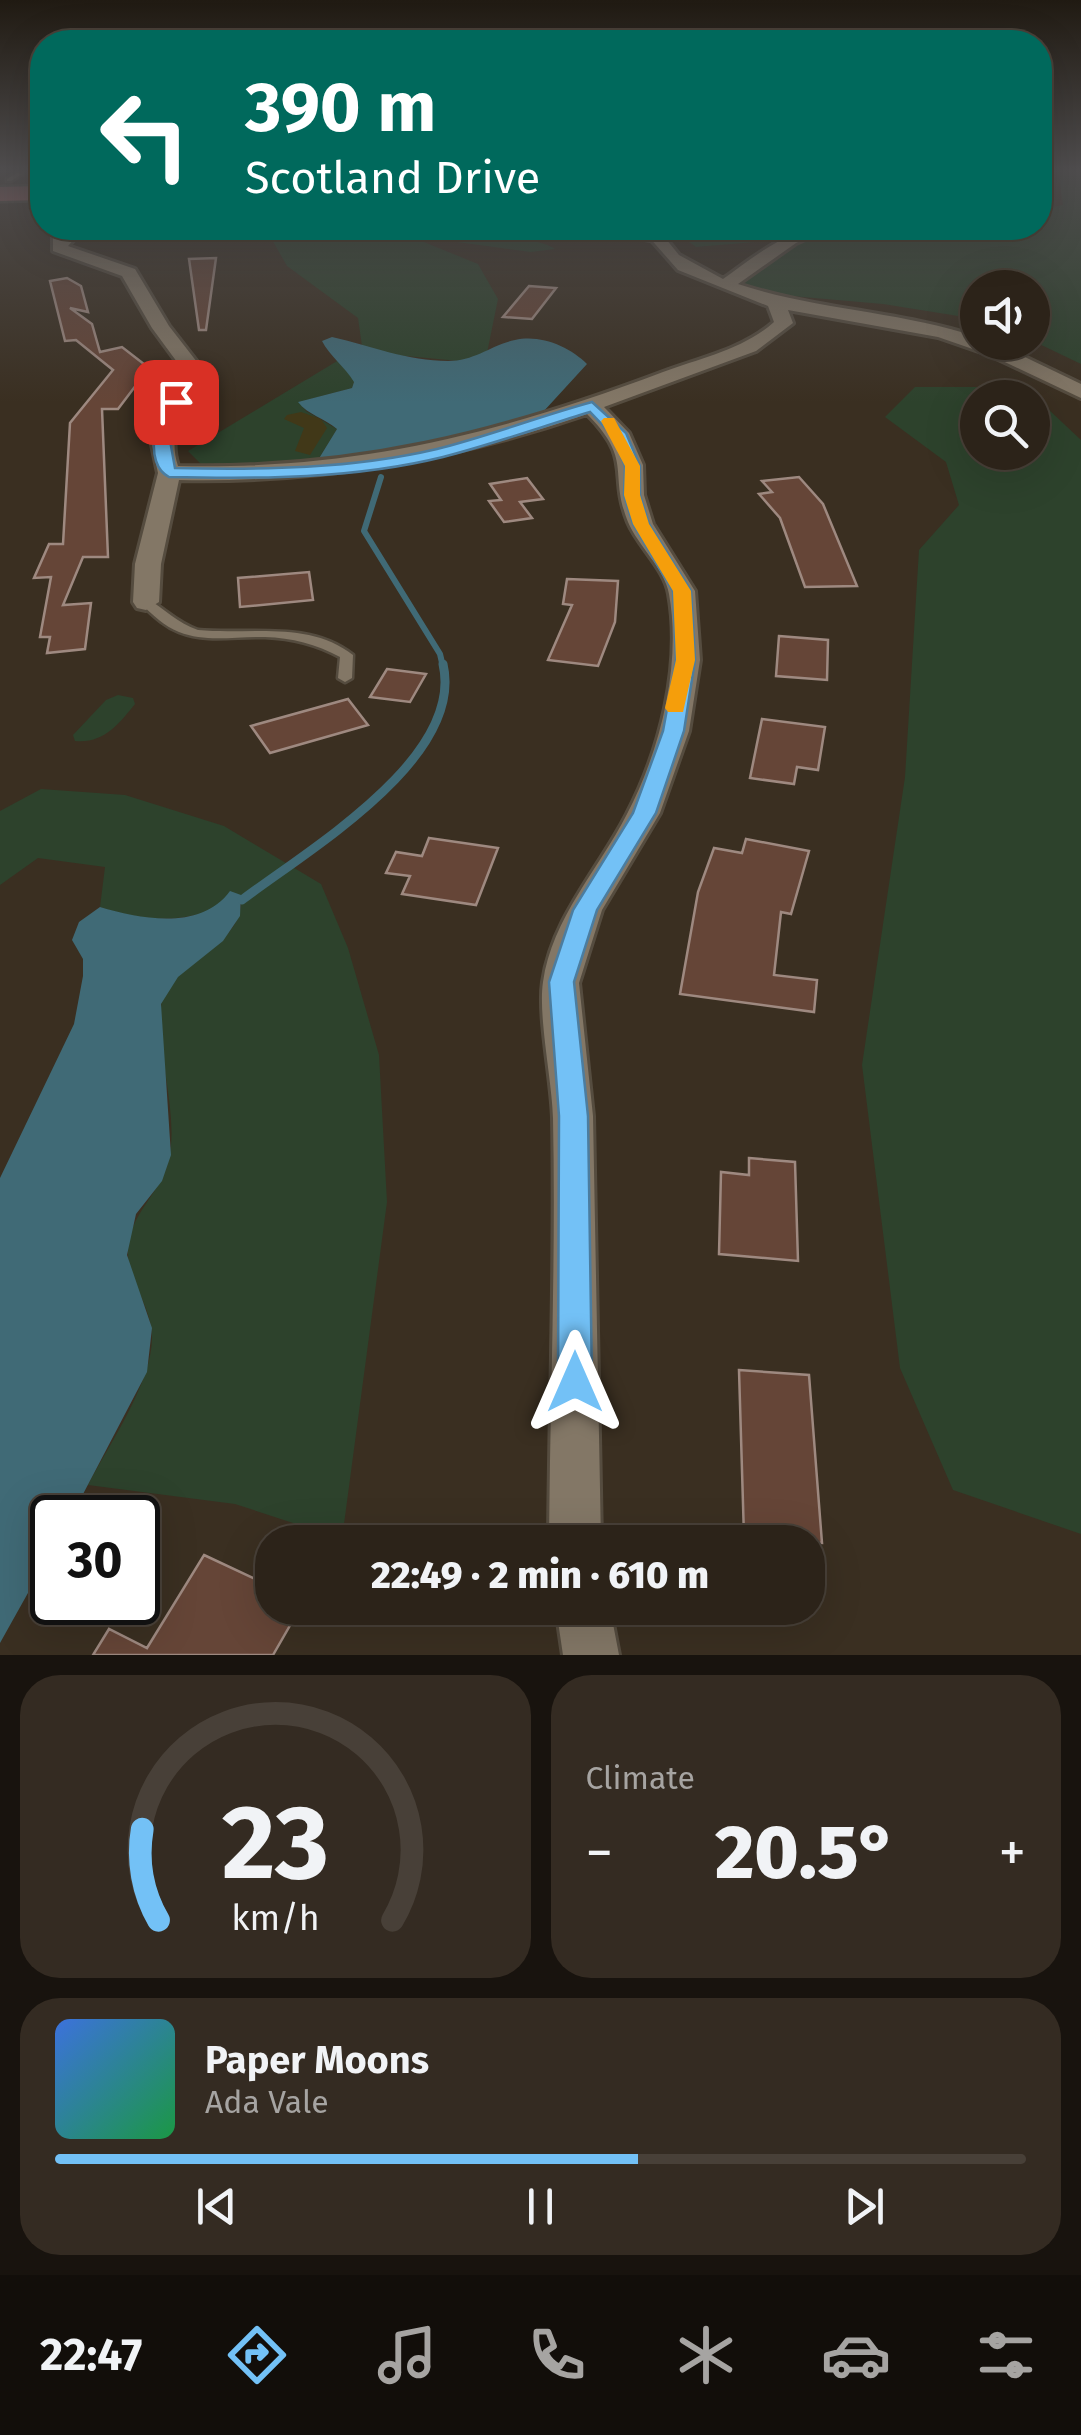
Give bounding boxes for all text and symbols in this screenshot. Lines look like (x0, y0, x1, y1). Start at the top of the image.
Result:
text: 390 m (245, 66, 437, 150)
icon: left (80, 70, 210, 200)
text: Scotland Drive (245, 151, 540, 205)
map controls (960, 270, 1050, 470)
button: sound (960, 270, 1050, 360)
pin (134, 360, 219, 445)
icon: arrive (149, 375, 204, 430)
button: search (960, 380, 1050, 470)
position arrow (523, 1330, 627, 1434)
speed limit sign: 30 (30, 1495, 160, 1625)
text: 22:49 · 2 min · 610 m (371, 1552, 709, 1598)
text: Climate (586, 1759, 695, 1797)
text: 23 (222, 1781, 329, 1906)
text: 20.5° (715, 1808, 897, 1898)
text: − (586, 1820, 613, 1886)
text: + (999, 1820, 1026, 1886)
text: km/h (231, 1897, 319, 1939)
text: Paper Moons (205, 2037, 429, 2083)
text: Ada Vale (205, 2083, 329, 2121)
icon: previous (189, 2179, 244, 2234)
icon: pause (513, 2179, 568, 2234)
icon: next (837, 2179, 892, 2234)
icon: directions (222, 2320, 292, 2390)
icon: music (372, 2320, 442, 2390)
icon: phone (522, 2320, 592, 2390)
icon: climate (671, 2320, 741, 2390)
icon: car (821, 2320, 891, 2390)
icon: filters (971, 2320, 1041, 2390)
text: 22:47 (40, 2328, 142, 2382)

